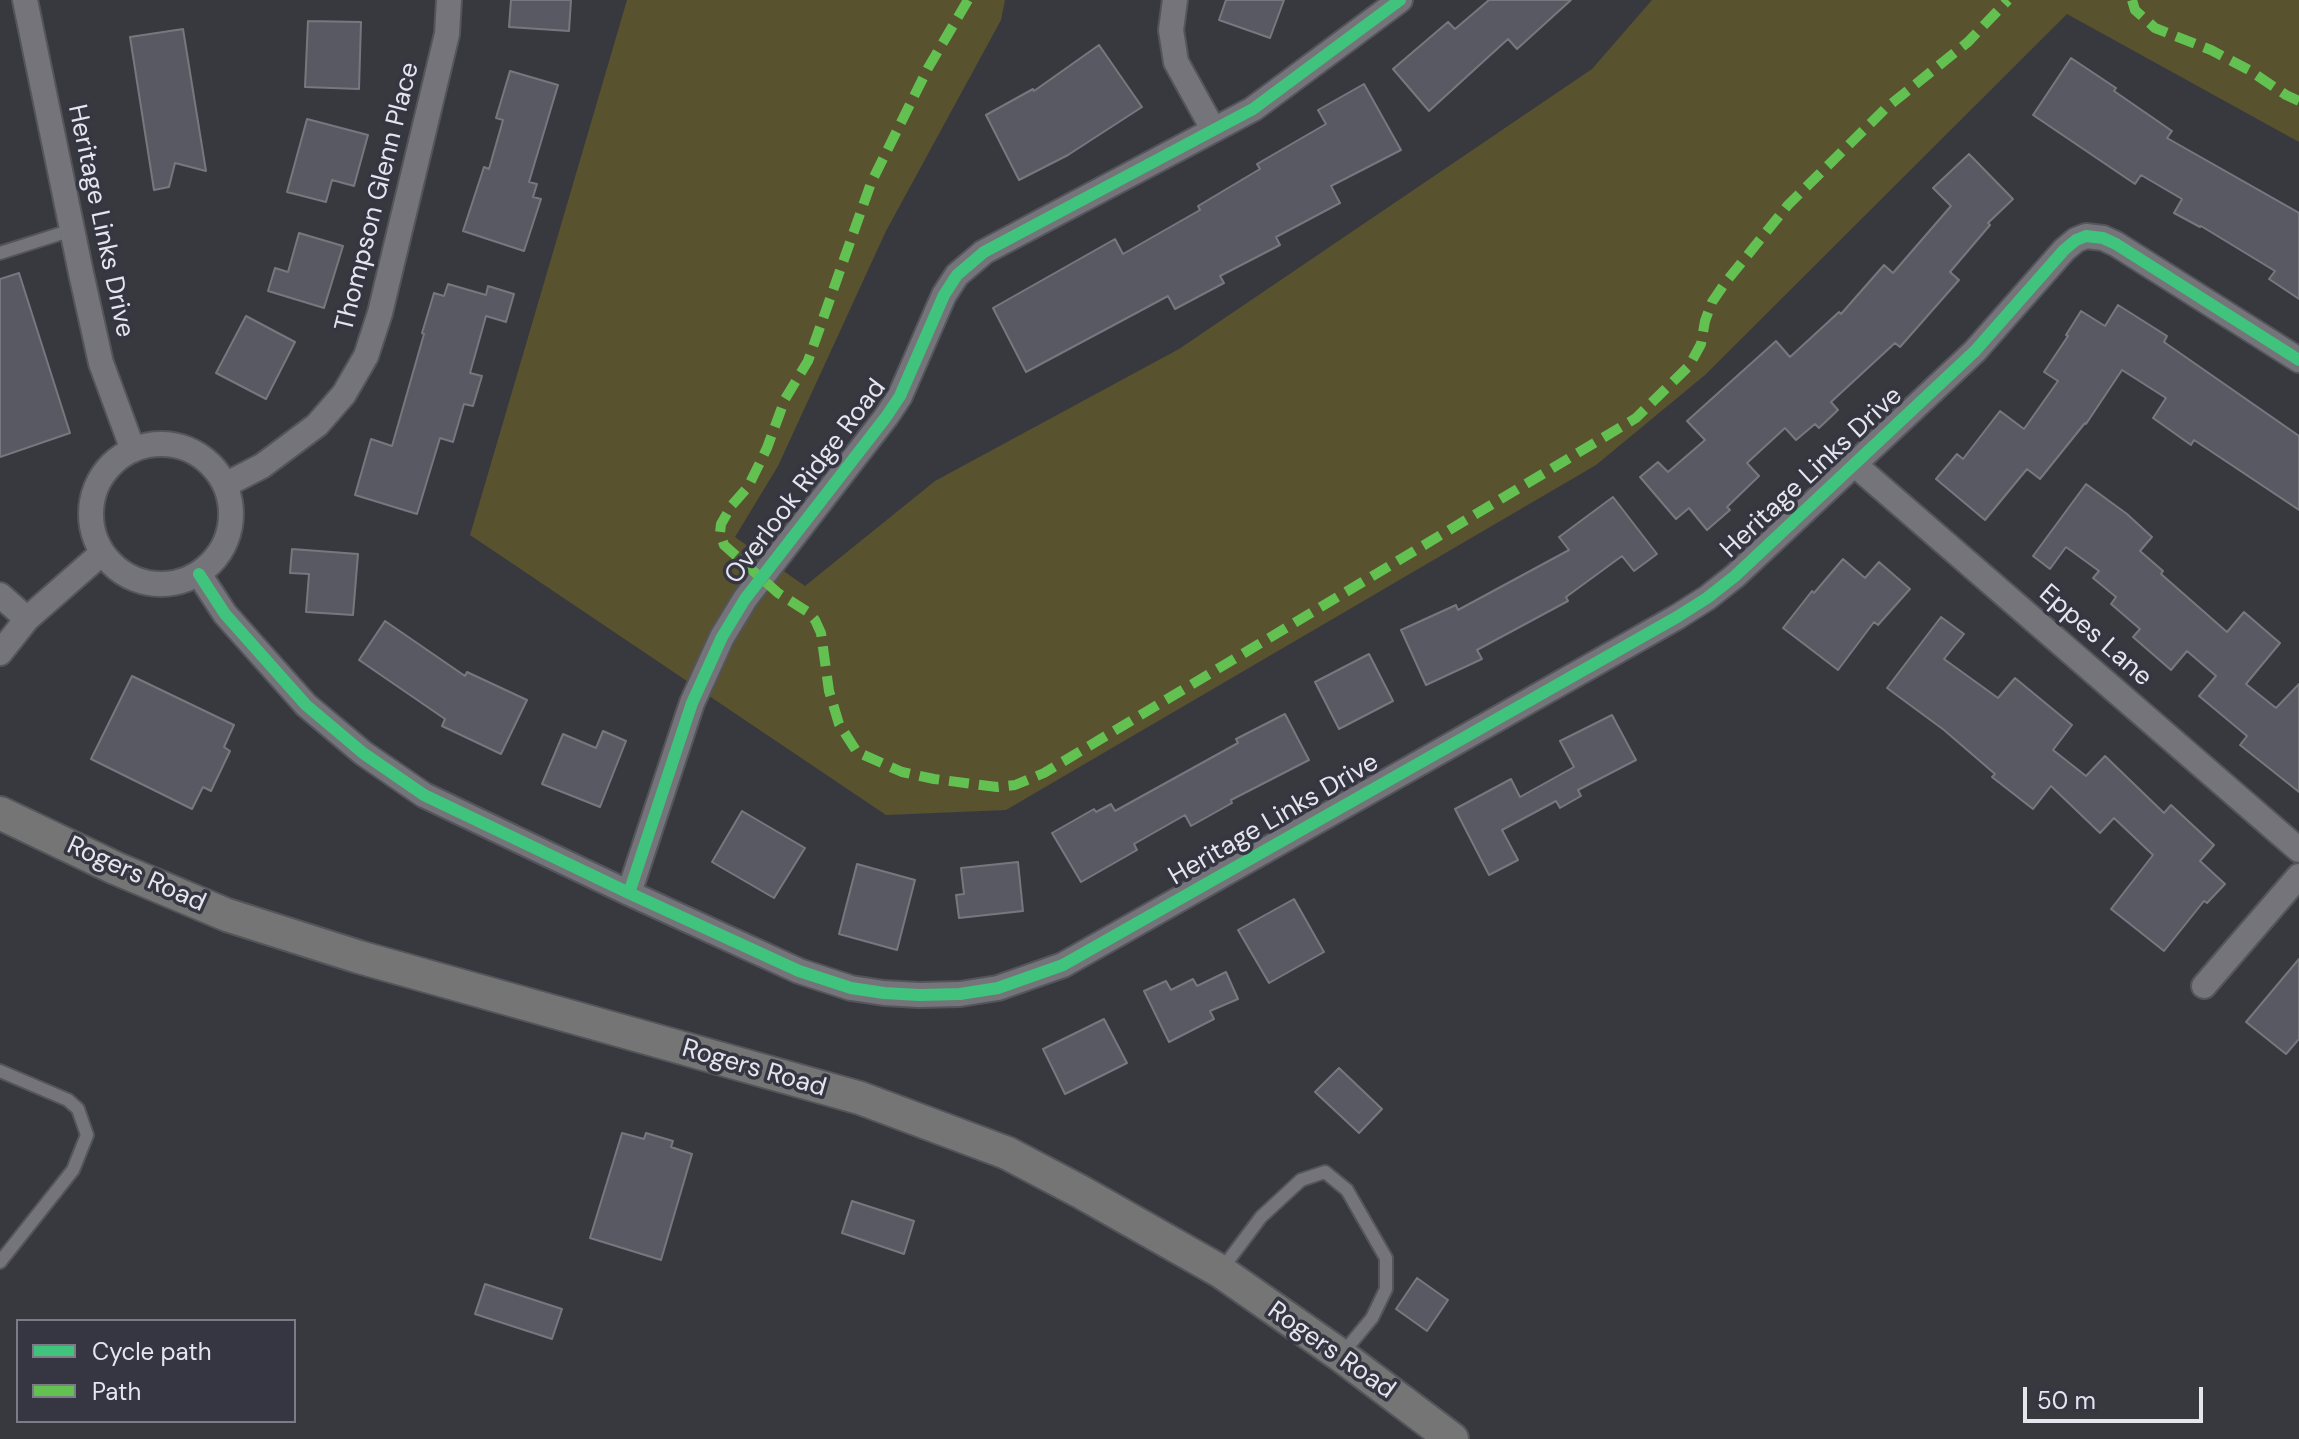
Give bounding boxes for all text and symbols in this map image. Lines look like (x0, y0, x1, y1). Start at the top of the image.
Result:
street label: Thompson Glenn Place (329, 59, 427, 335)
street label: Heritage Links Drive (60, 102, 140, 340)
street label: Overlook Ridge Road (719, 373, 893, 591)
street label: Heritage Links Drive (1715, 381, 1909, 565)
street label: Eppes Lane (2032, 578, 2158, 694)
street label: Heritage Links Drive (1164, 747, 1384, 893)
street label: Rogers Road (62, 831, 210, 919)
street label: Rogers Road (678, 1034, 830, 1104)
street label: Rogers Road (1261, 1296, 1401, 1406)
legend (16, 1319, 296, 1423)
text: Cycle path (92, 1336, 211, 1367)
scale bar (2027, 1371, 2207, 1421)
text: Path (92, 1376, 141, 1407)
text: 50 m (2037, 1385, 2096, 1416)

